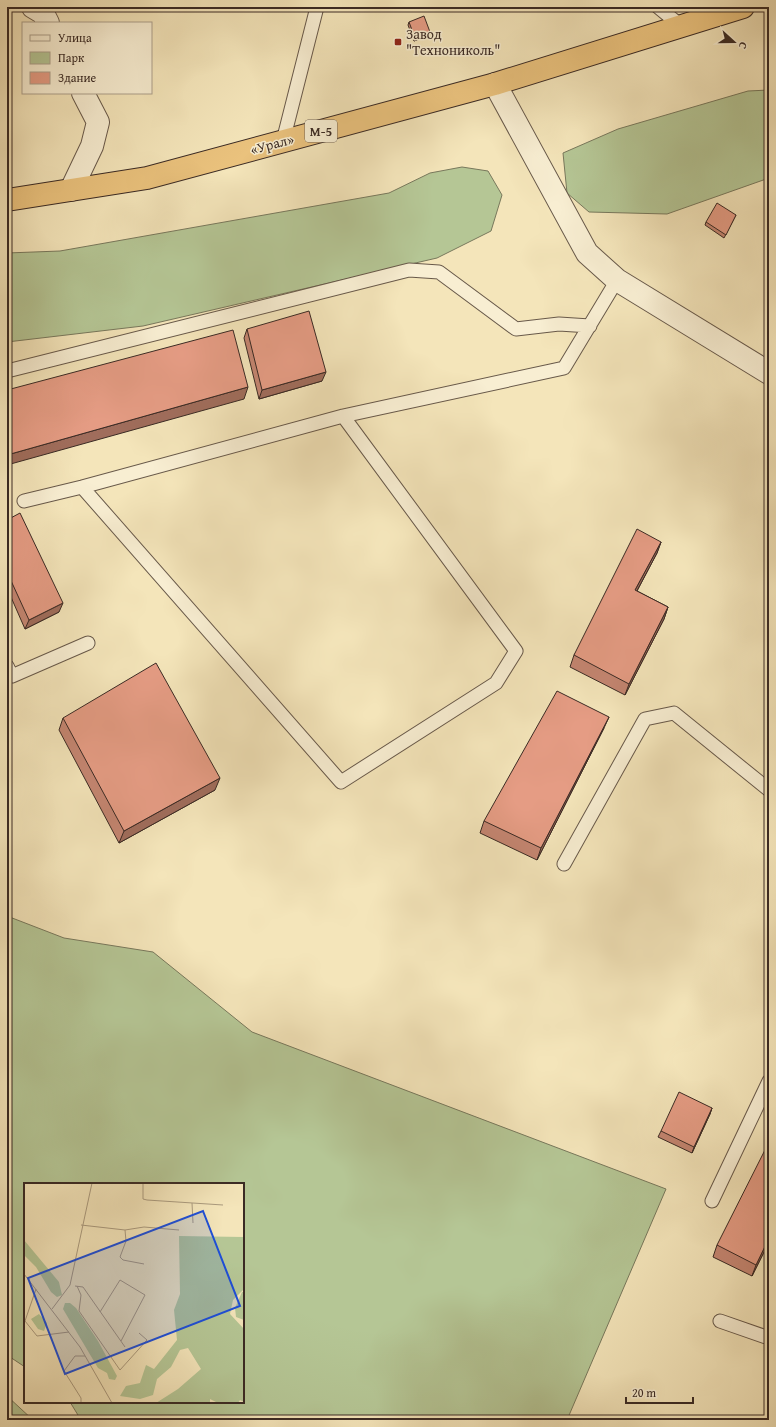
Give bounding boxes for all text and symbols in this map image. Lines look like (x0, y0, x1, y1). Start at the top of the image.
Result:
legend (22, 22, 152, 94)
north arrow (714, 22, 754, 62)
place label: Завод "Технониколь" (406, 24, 500, 60)
text: Улица (58, 29, 92, 46)
marker: Завод "Технониколь" (393, 37, 403, 47)
text: С (735, 40, 752, 51)
text: Парк (58, 49, 85, 66)
text: Здание (58, 69, 97, 86)
road number: М-5 (305, 120, 337, 142)
street label: «Урал» (248, 129, 296, 159)
inset map (24, 1183, 244, 1403)
scale bar (626, 1379, 693, 1405)
text: 20 m (632, 1384, 656, 1401)

